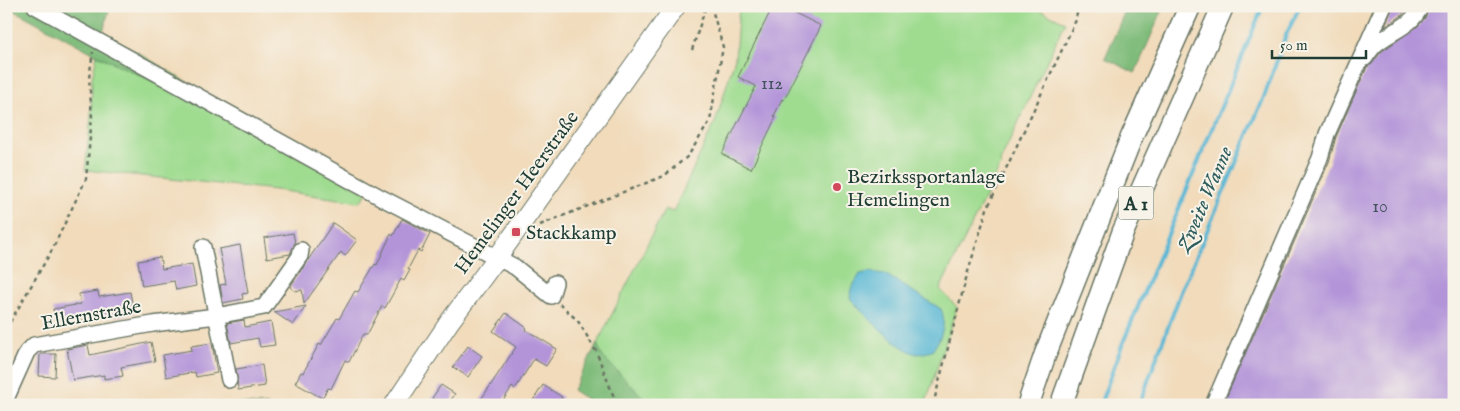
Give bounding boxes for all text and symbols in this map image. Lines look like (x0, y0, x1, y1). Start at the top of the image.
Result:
scale bar (1272, 28, 1366, 60)
text: 50 m (1280, 36, 1308, 55)
house number: 112 (761, 73, 783, 96)
street label: Hemelinger Heerstraße (450, 106, 585, 279)
water label: Zweite Wanne (1170, 143, 1240, 258)
place label: Bezirkssportanlage Hemelingen (847, 165, 1005, 213)
marker: Bezirkssportanlage Hemelingen (831, 181, 843, 193)
road number: A 1 (1118, 187, 1154, 220)
house number: 10 (1372, 196, 1388, 219)
place label: Stackkamp (526, 221, 617, 246)
marker: Stackkamp (510, 226, 522, 238)
street label: Ellernstraße (39, 294, 143, 337)

